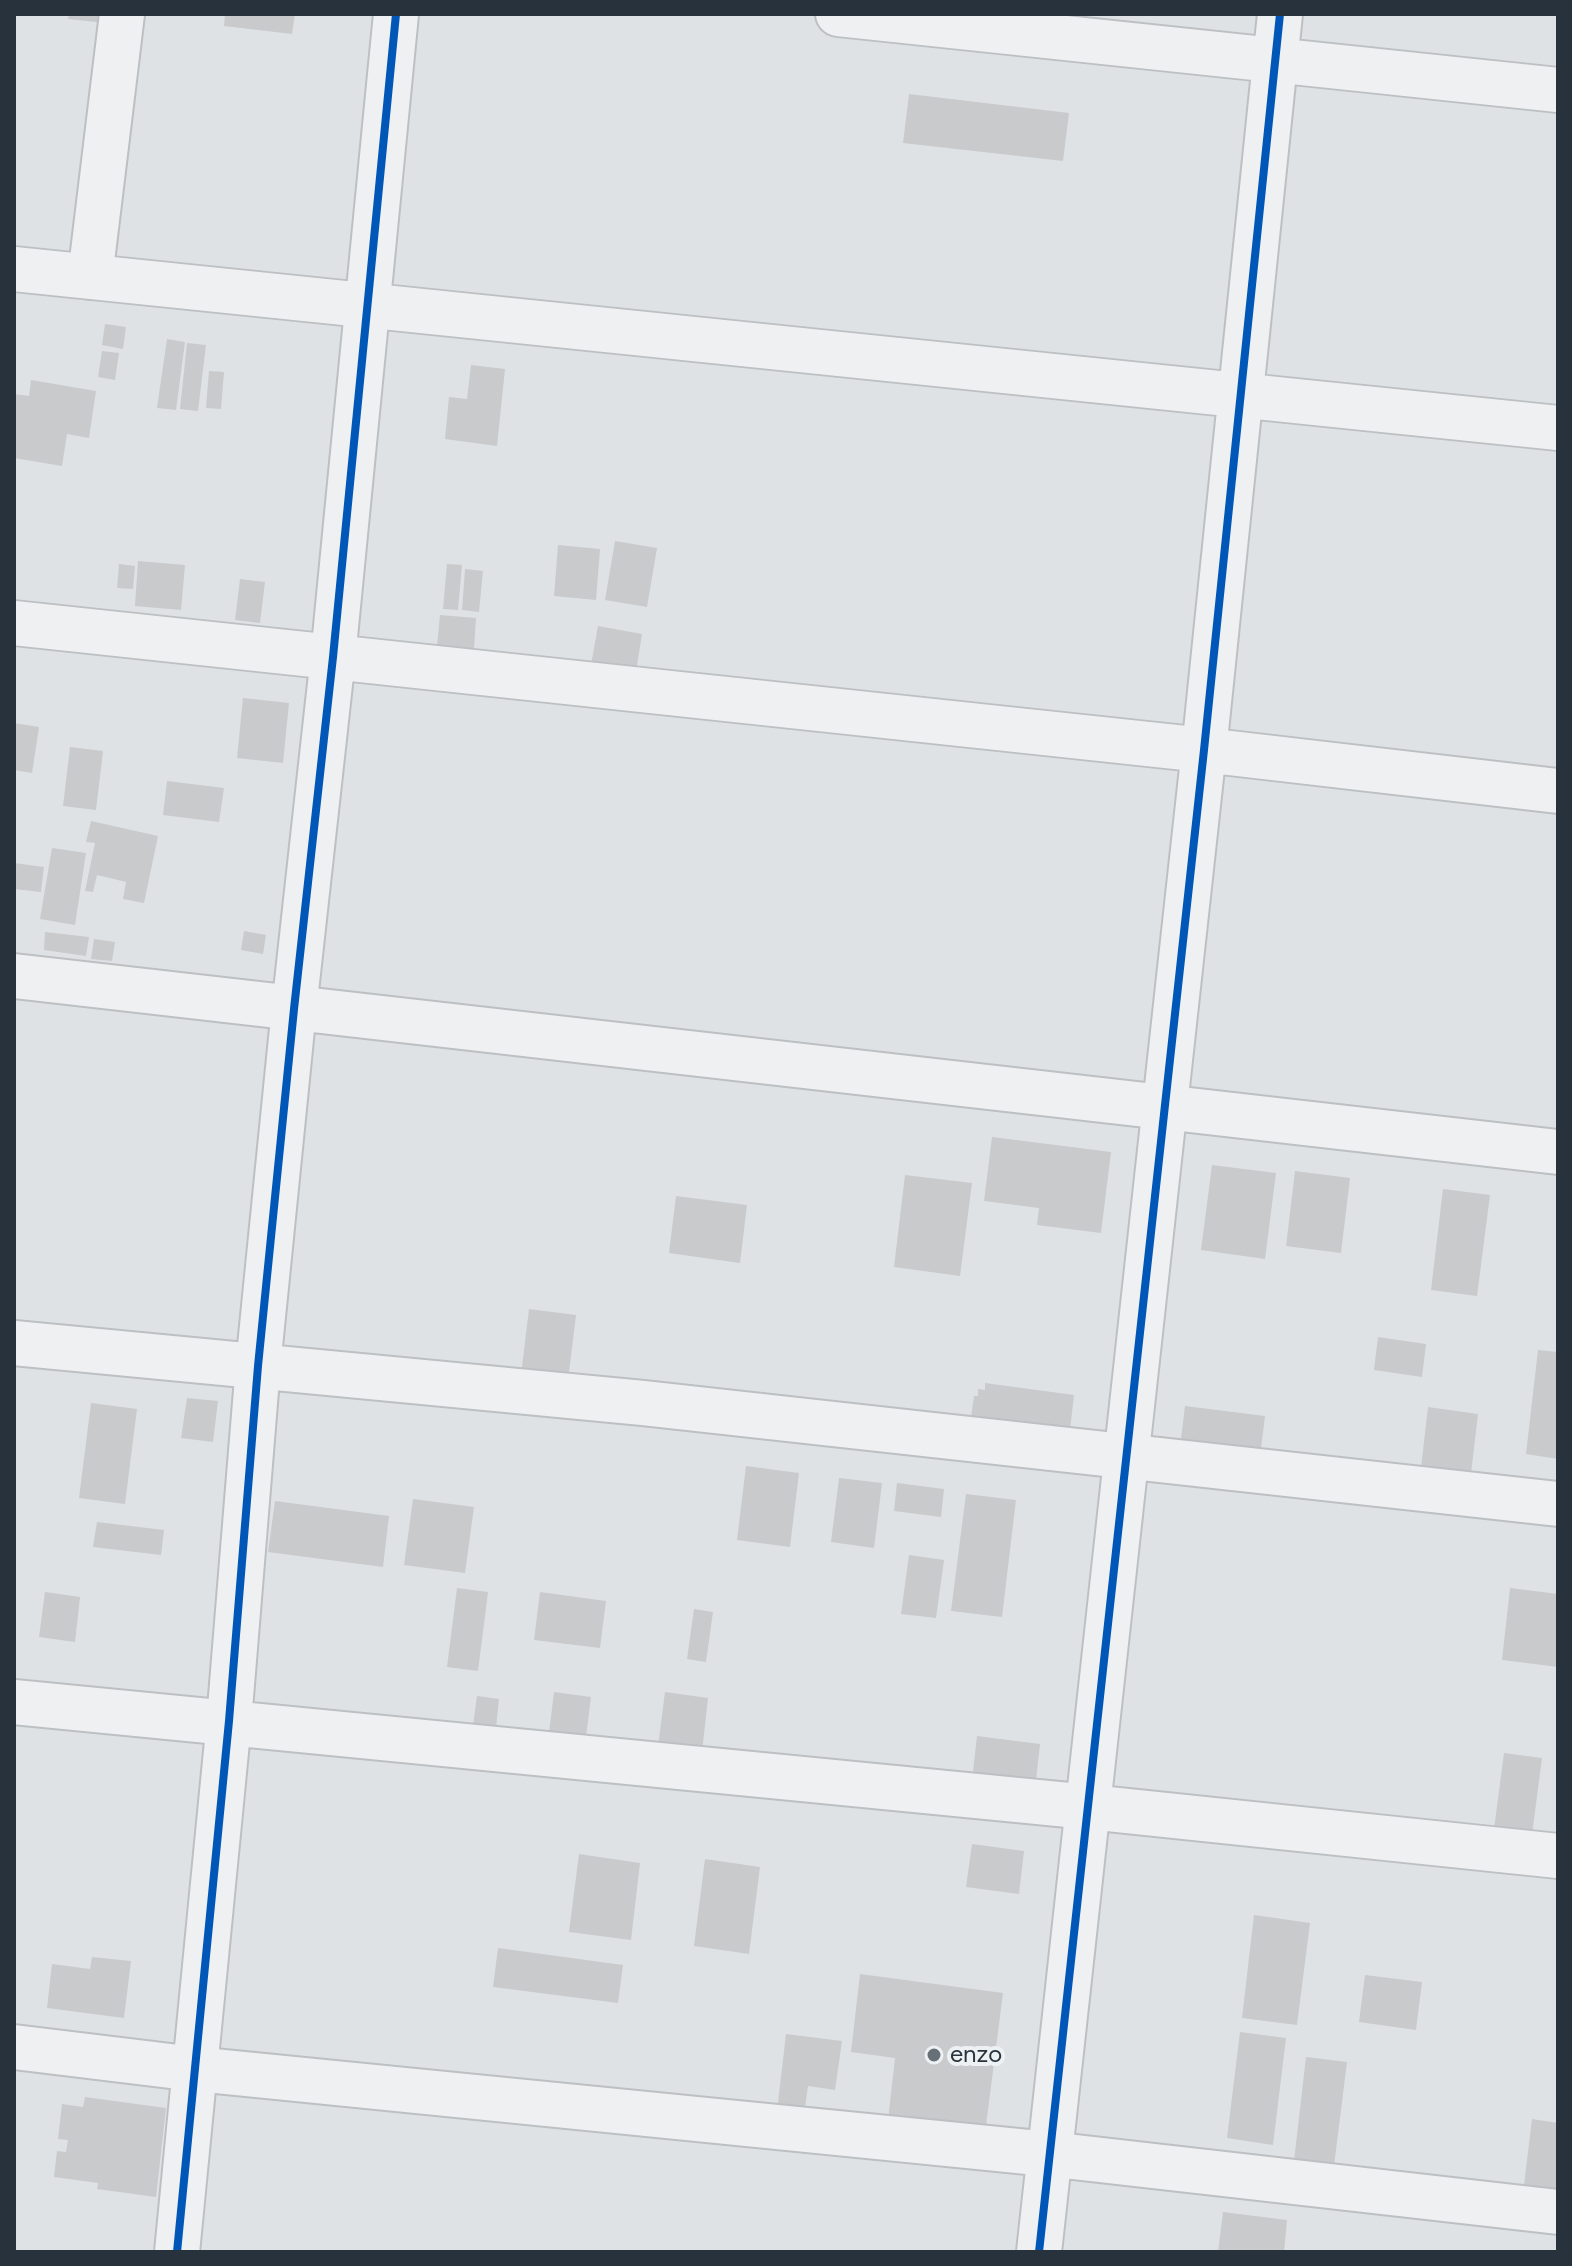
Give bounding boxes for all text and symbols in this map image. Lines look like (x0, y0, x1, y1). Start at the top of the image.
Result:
place label: enzo (950, 2041, 1002, 2069)
marker: enzo (925, 2046, 943, 2064)

